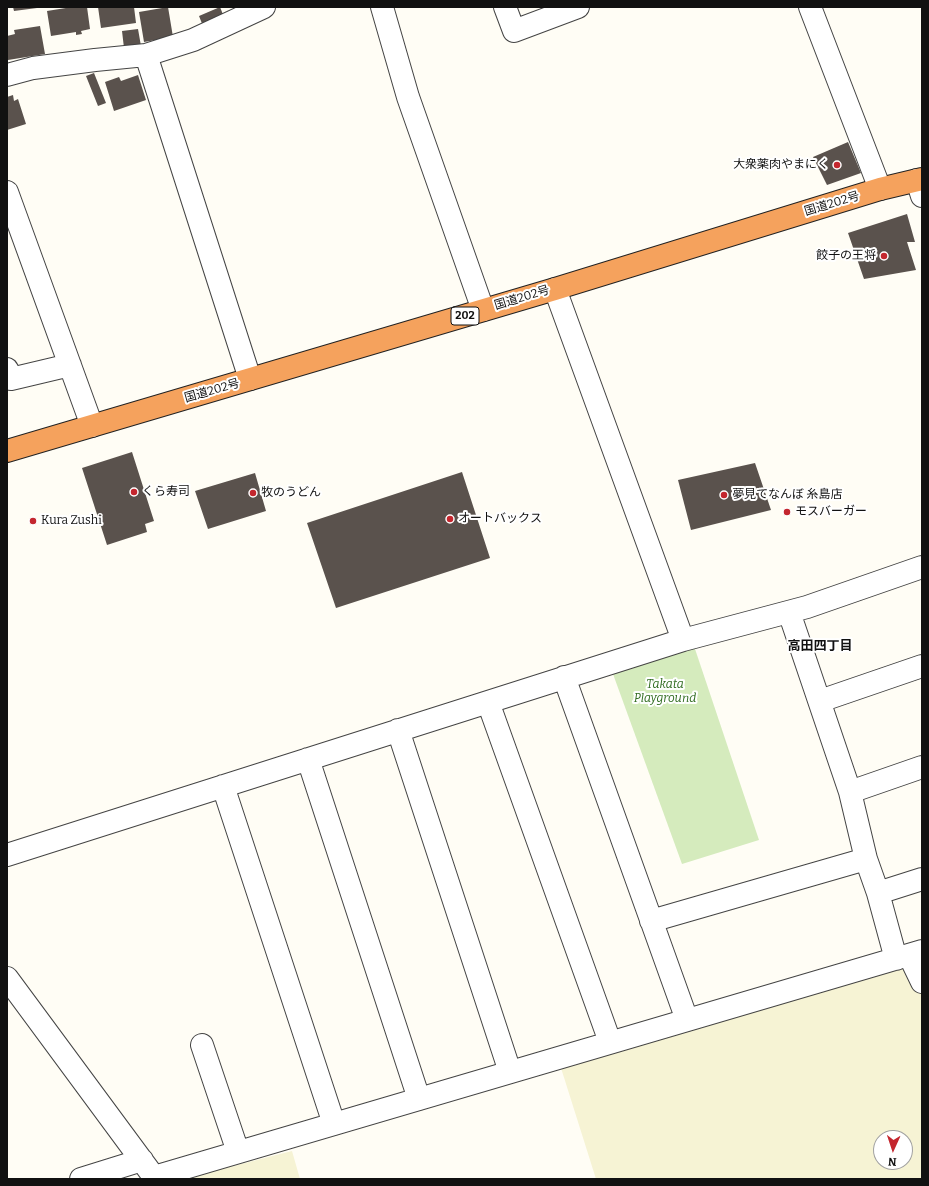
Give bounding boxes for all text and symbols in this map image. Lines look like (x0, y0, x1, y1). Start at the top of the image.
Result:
place label: 大衆薬肉やまにく (733, 158, 829, 172)
marker: 大衆薬肉やまにく (832, 160, 842, 170)
street label: 国道202号 (803, 189, 861, 219)
place label: 餃子の王将 (816, 249, 876, 263)
marker: 餃子の王将 (879, 251, 889, 261)
street label: 国道202号 (493, 283, 551, 313)
road number: 202 (451, 307, 479, 325)
street label: 国道202号 (183, 376, 241, 406)
place label: くら寿司 (142, 485, 190, 499)
place label: 牧のうどん (261, 486, 321, 500)
marker: くら寿司 (129, 487, 139, 497)
marker: 牧のうどん (248, 488, 258, 498)
place label: 夢見てなんぼ 糸島店 (732, 488, 842, 502)
marker: 夢見てなんぼ 糸島店 (719, 490, 729, 500)
place label: モスバーガー (795, 505, 867, 519)
marker: モスバーガー (782, 507, 792, 517)
place label: オートバックス (458, 512, 542, 526)
place label: Kura Zushi (41, 514, 102, 528)
marker: オートバックス (445, 514, 455, 524)
marker: Kura Zushi (28, 516, 38, 526)
district label: 高田四丁目 (788, 638, 852, 654)
park label: Takata Playground (634, 678, 696, 706)
north arrow (873, 1130, 913, 1170)
text: N (888, 1155, 897, 1168)

